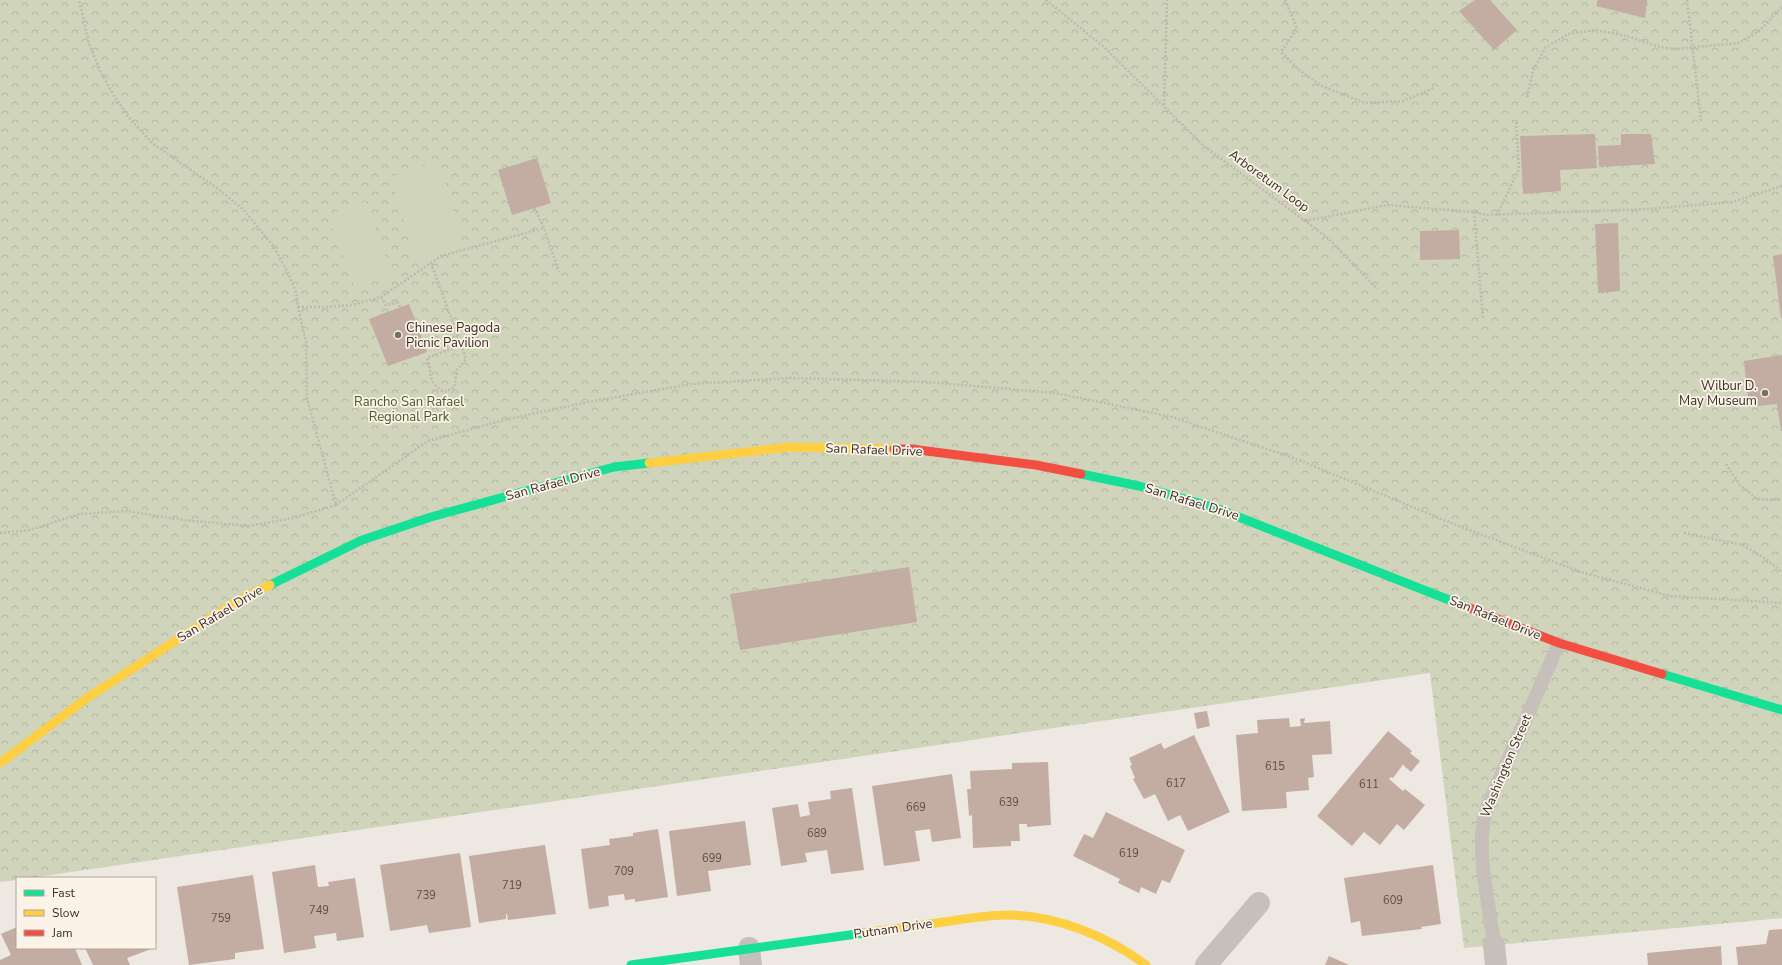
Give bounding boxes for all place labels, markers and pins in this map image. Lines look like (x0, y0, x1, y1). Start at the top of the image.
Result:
place label: Chinese Pagoda Picnic Pavilion (406, 319, 500, 352)
marker: Chinese Pagoda Picnic Pavilion (393, 330, 403, 340)
place label: Wilbur D. May Museum (1679, 377, 1757, 410)
marker: Wilbur D. May Museum (1760, 388, 1770, 398)

